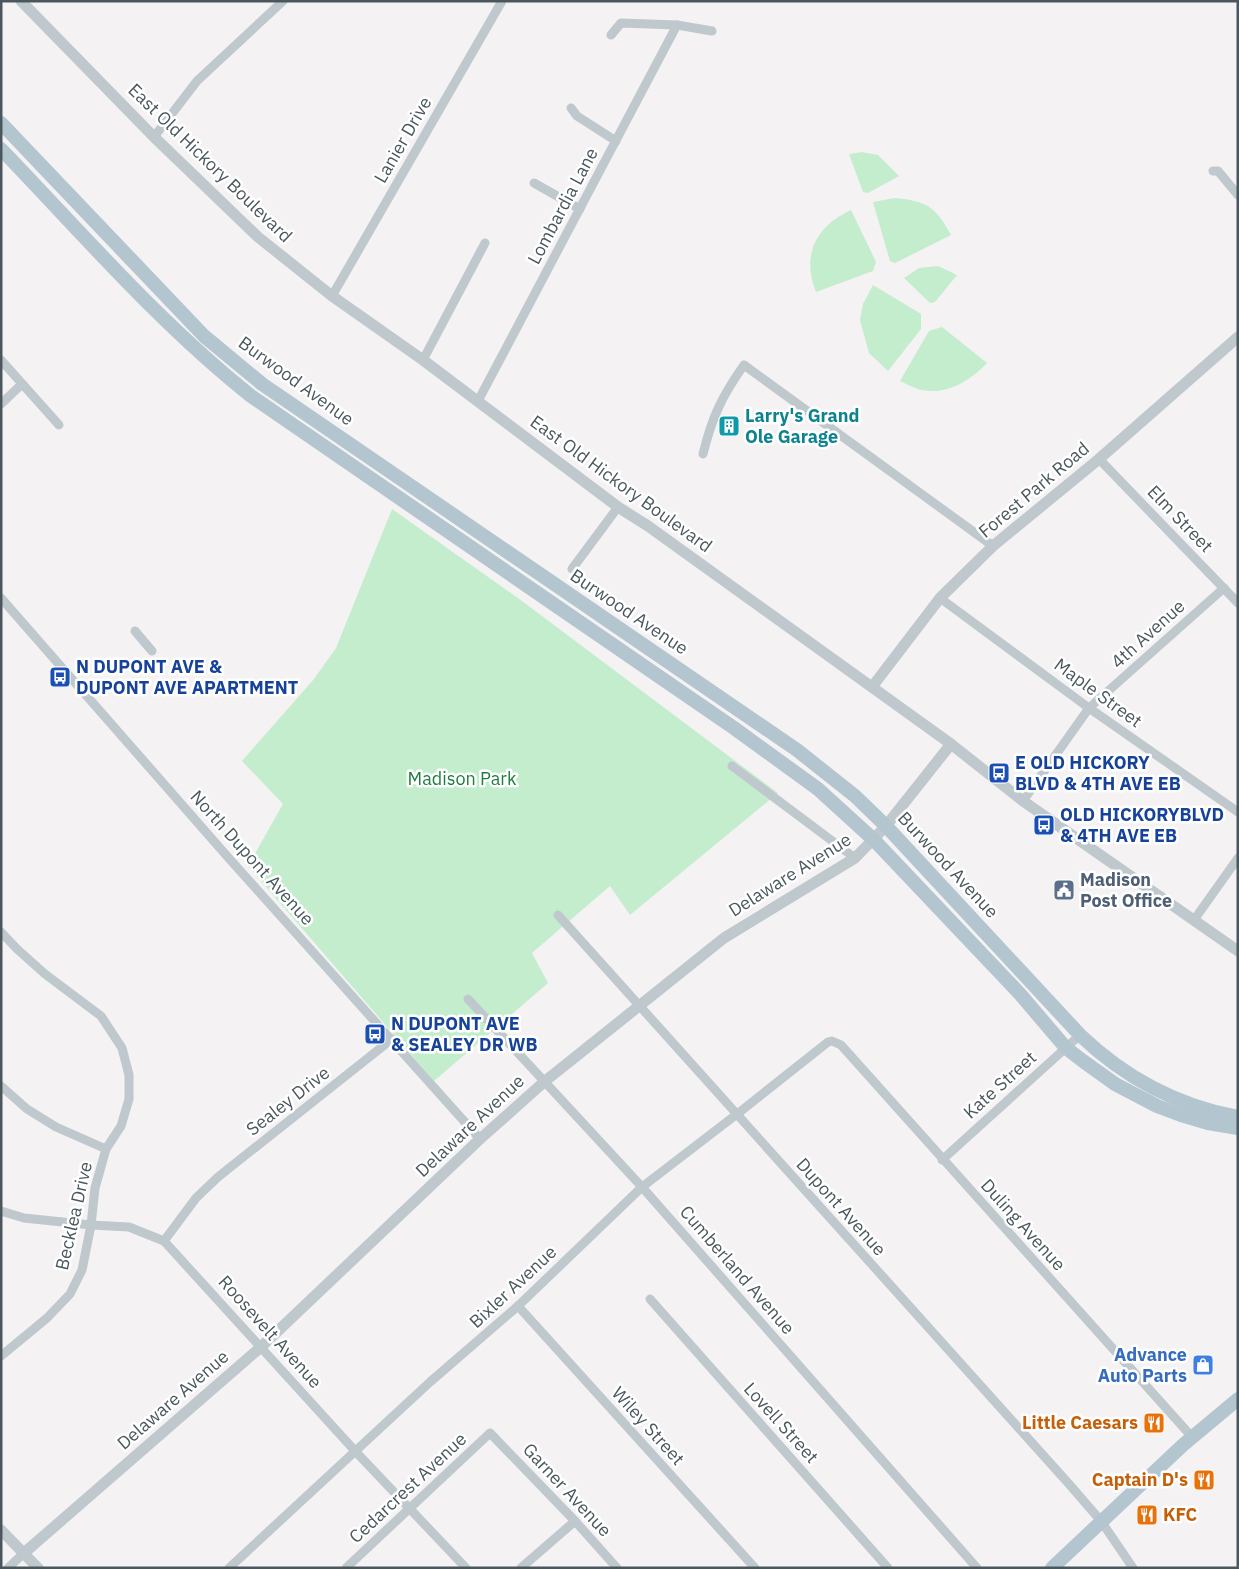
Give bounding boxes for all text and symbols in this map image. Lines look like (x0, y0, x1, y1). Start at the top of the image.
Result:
street label: East Old Hickory Boulevard (124, 78, 297, 247)
street label: Lanier Drive (369, 92, 437, 187)
street label: Lombardia Lane (522, 143, 603, 268)
street label: Burwood Avenue (234, 331, 359, 430)
place label: Larry's Grand Ole Garage (745, 404, 860, 448)
street label: East Old Hickory Boulevard (526, 410, 717, 557)
building icon: Larry's Grand Ole Garage (717, 414, 741, 438)
street label: Forest Park Road (974, 437, 1094, 543)
street label: Elm Street (1143, 480, 1218, 557)
street label: Burwood Avenue (566, 564, 693, 660)
street label: 4th Avenue (1106, 594, 1190, 673)
street label: Maple Street (1050, 653, 1147, 732)
place label: N DUPONT AVE & DUPONT AVE APARTMENT (76, 655, 299, 699)
bus stop icon: N DUPONT AVE & DUPONT AVE APARTMENT (48, 665, 72, 689)
place label: E OLD HICKORY BLVD & 4TH AVE EB (1015, 751, 1181, 795)
bus stop icon: E OLD HICKORY BLVD & 4TH AVE EB (987, 761, 1011, 785)
park label: Madison Park (408, 767, 517, 790)
street label: North Dupont Avenue (186, 785, 319, 930)
place label: OLD HICKORYBLVD & 4TH AVE EB (1060, 803, 1224, 847)
street label: Burwood Avenue (893, 807, 1004, 923)
bus stop icon: OLD HICKORYBLVD & 4TH AVE EB (1032, 813, 1056, 837)
street label: Delaware Avenue (724, 828, 855, 922)
place label: Madison Post Office (1080, 868, 1172, 912)
public building icon: Madison Post Office (1052, 878, 1076, 902)
place label: N DUPONT AVE & SEALEY DR WB (391, 1012, 538, 1056)
bus stop icon: N DUPONT AVE & SEALEY DR WB (363, 1022, 387, 1046)
street label: Kate Street (958, 1046, 1041, 1123)
street label: Sealey Drive (241, 1061, 334, 1140)
street label: Delaware Avenue (410, 1069, 529, 1182)
street label: Dupont Avenue (791, 1153, 891, 1260)
street label: Becklea Drive (50, 1159, 97, 1272)
street label: Duling Avenue (976, 1174, 1071, 1275)
street label: Cumberland Avenue (675, 1200, 800, 1339)
street label: Bixler Avenue (464, 1240, 561, 1333)
street label: Roosevelt Avenue (214, 1270, 327, 1393)
place label: Advance Auto Parts (1098, 1343, 1187, 1387)
street label: Delaware Avenue (112, 1345, 233, 1454)
shop icon: Advance Auto Parts (1191, 1353, 1215, 1377)
street label: Lovell Street (739, 1378, 824, 1468)
street label: Wiley Street (607, 1382, 690, 1470)
place label: Little Caesars (1022, 1411, 1138, 1434)
restaurant icon: Little Caesars (1142, 1411, 1166, 1435)
street label: Cedarcrest Avenue (344, 1427, 471, 1548)
street label: Garner Avenue (518, 1438, 617, 1541)
place label: Captain D's (1092, 1468, 1188, 1491)
restaurant icon: Captain D's (1192, 1468, 1216, 1492)
restaurant icon: KFC (1135, 1503, 1159, 1527)
place label: KFC (1163, 1503, 1198, 1526)

